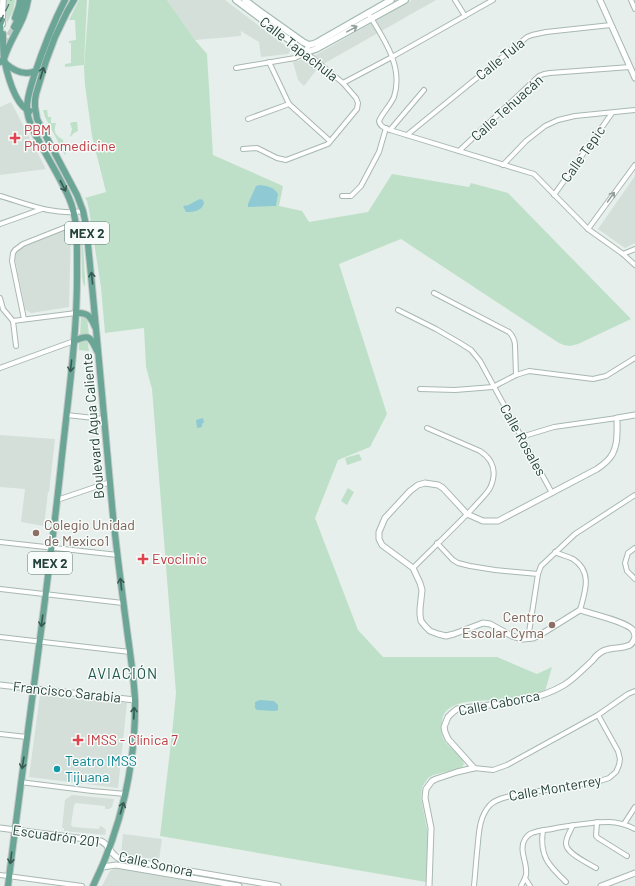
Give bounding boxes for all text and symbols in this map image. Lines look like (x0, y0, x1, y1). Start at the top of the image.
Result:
street label: Calle Tapachula (257, 13, 342, 84)
one-way arrow (346, 25, 358, 33)
street label: Calle Tula (472, 34, 527, 83)
one-way arrow (39, 67, 46, 80)
street label: Calle Tehuacán (467, 71, 546, 144)
place label: PBM Photomedicine (24, 121, 116, 154)
street label: Calle Tepic (557, 122, 608, 185)
marker: PBM Photomedicine (9, 132, 21, 144)
one-way arrow (59, 179, 67, 191)
one-way arrow (607, 192, 615, 203)
road number: MEX 2 (65, 222, 109, 244)
one-way arrow (88, 272, 95, 285)
street label: Boulevard Agua Caliente (78, 352, 107, 500)
one-way arrow (68, 359, 75, 372)
street label: Calle Rosales (497, 401, 550, 479)
place label: Colegio Unidad de Mexico1 (44, 516, 135, 549)
marker: Colegio Unidad de Mexico1 (31, 528, 41, 538)
place label: Evoclinic (152, 550, 207, 567)
road number: MEX 2 (28, 552, 72, 574)
marker: Evoclinic (137, 553, 149, 565)
one-way arrow (117, 578, 125, 591)
place label: Centro Escolar Cyma (462, 608, 544, 641)
one-way arrow (38, 614, 46, 627)
marker: Centro Escolar Cyma (547, 620, 557, 630)
district label: AVIACIÓN (88, 664, 158, 682)
street label: Francisco Sarabia (12, 677, 122, 706)
street label: Calle Caborca (457, 686, 541, 719)
one-way arrow (130, 707, 138, 720)
place label: IMSS - Clínica 7 (87, 731, 178, 748)
marker: IMSS - Clínica 7 (72, 734, 84, 746)
place label: Teatro IMSS Tijuana (65, 752, 137, 785)
one-way arrow (19, 756, 27, 769)
marker: Teatro IMSS Tijuana (52, 764, 62, 774)
street label: Calle Monterrey (507, 771, 603, 804)
one-way arrow (119, 802, 126, 815)
street label: Escuadrón 201 (12, 821, 101, 850)
street label: Calle Sonora (117, 847, 195, 880)
one-way arrow (8, 851, 15, 864)

